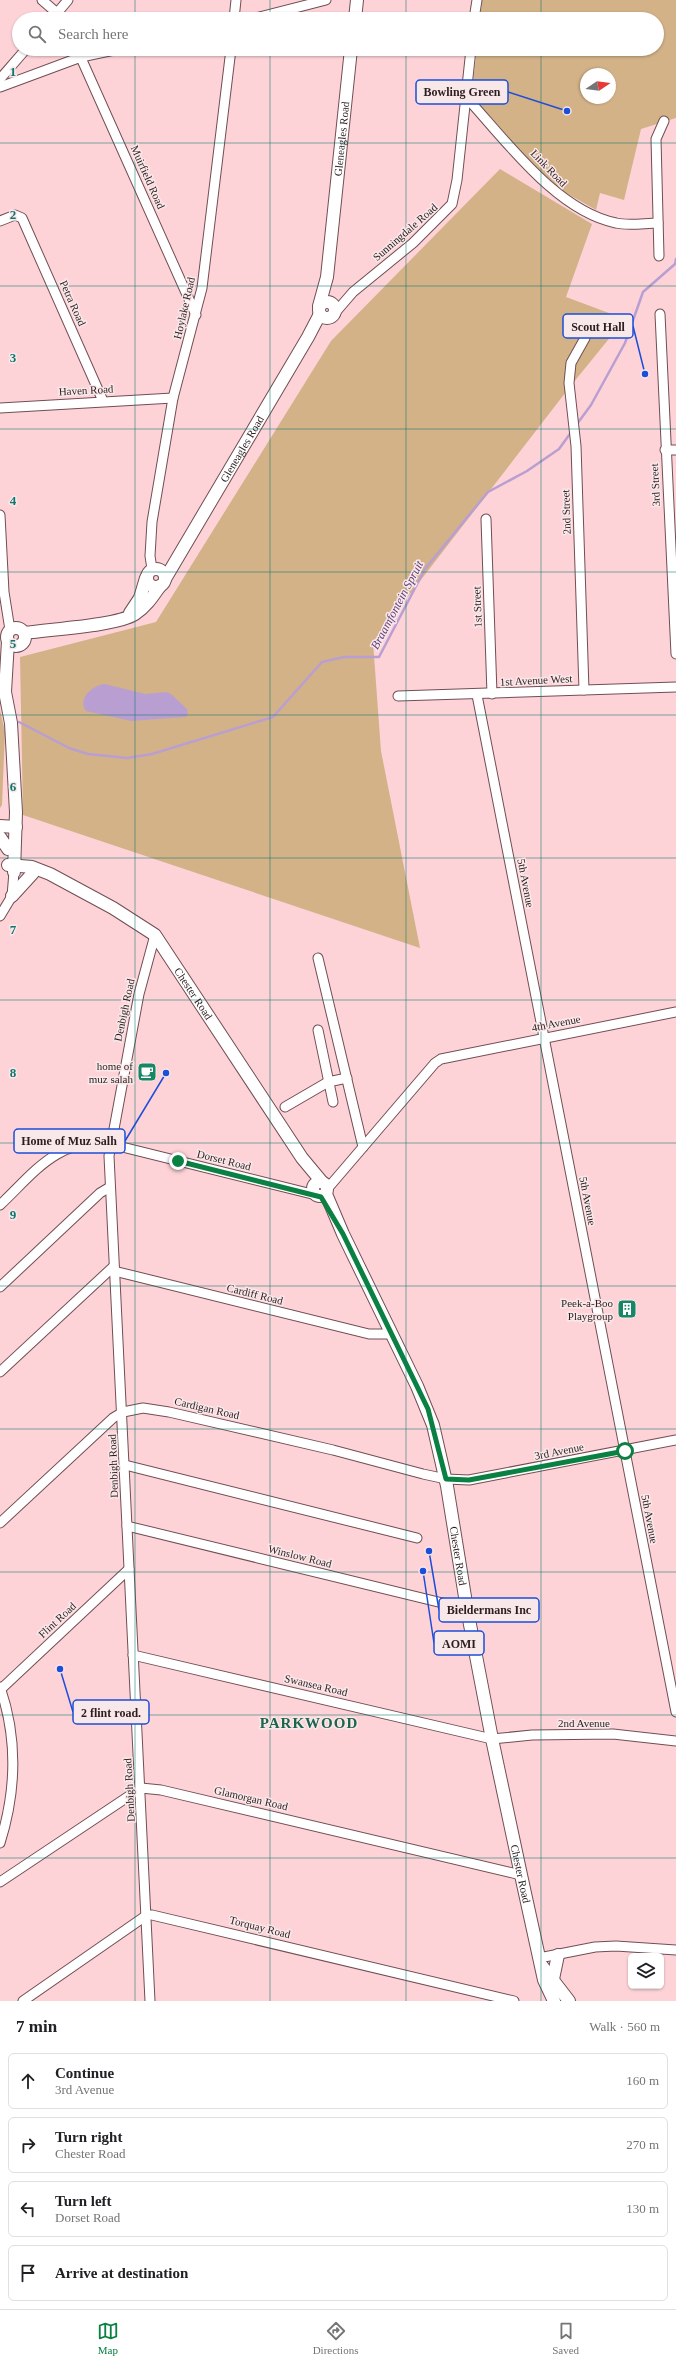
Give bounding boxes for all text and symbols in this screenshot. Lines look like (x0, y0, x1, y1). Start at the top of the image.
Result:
search box (12, 12, 664, 56)
icon: search (26, 23, 48, 45)
text: Search here (58, 26, 128, 42)
text: 1 (10, 64, 16, 79)
north arrow (580, 68, 616, 104)
callout: Bowling Green (416, 80, 508, 104)
text: Bowling Green (424, 85, 501, 99)
street label: Gleneagles Road (332, 100, 351, 177)
street label: Muirfield Road (129, 143, 168, 211)
street label: Link Road (528, 147, 570, 189)
street label: Sunningdale Road (371, 201, 440, 263)
text: 2 (10, 207, 16, 222)
street label: Hoylake Road (171, 275, 197, 340)
street label: Petra Road (58, 278, 89, 328)
callout: Scout Hall (563, 314, 633, 338)
text: Scout Hall (571, 320, 626, 334)
text: 3 (10, 350, 17, 365)
street label: Haven Road (58, 383, 114, 397)
street label: Gleneagles Road (218, 413, 266, 484)
street label: 3rd Street (648, 463, 662, 507)
street label: 2nd Street (559, 489, 573, 535)
text: 4 (10, 493, 17, 508)
water label: Braamfontein Spruit (368, 558, 427, 652)
street label: 1st Street (470, 586, 484, 628)
text: 5 (10, 636, 17, 651)
street label: 1st Avenue West (499, 672, 573, 688)
text: 6 (10, 779, 17, 794)
street label: 5th Avenue (515, 858, 537, 909)
text: 7 (10, 922, 17, 937)
street label: Chester Road (172, 965, 215, 1022)
street label: Denbigh Road (111, 977, 137, 1042)
street label: 4th Avenue (531, 1012, 582, 1034)
place label: home of muz salah (89, 1060, 133, 1085)
cafe icon: home of muz salah (136, 1061, 158, 1083)
text: 8 (10, 1065, 17, 1080)
callout: Home of Muz Salh (14, 1129, 125, 1153)
text: Home of Muz Salh (21, 1134, 117, 1148)
street label: Dorset Road (196, 1147, 253, 1173)
route end (169, 1152, 187, 1170)
street label: 5th Avenue (577, 1176, 599, 1227)
text: 9 (10, 1207, 17, 1222)
street label: Cardiff Road (226, 1281, 285, 1307)
place label: Peek-a-Boo Playgroup (561, 1297, 613, 1322)
building icon: Peek-a-Boo Playgroup (616, 1298, 638, 1320)
street label: Cardigan Road (173, 1395, 241, 1421)
street label: Denbigh Road (106, 1433, 120, 1498)
street label: 3rd Avenue (533, 1440, 585, 1462)
route start (616, 1442, 634, 1460)
street label: 5th Avenue (639, 1494, 661, 1545)
street label: Chester Road (448, 1525, 469, 1587)
street label: Winslow Road (267, 1542, 334, 1570)
callout: Bieldermans Inc (439, 1598, 539, 1622)
street label: Flint Road (36, 1599, 79, 1640)
text: Bieldermans Inc (447, 1603, 532, 1617)
callout: AOMI (434, 1631, 484, 1655)
text: AOMI (442, 1637, 476, 1651)
street label: Swansea Road (283, 1672, 349, 1698)
callout: 2 flint road. (73, 1700, 149, 1724)
text: 2 flint road. (81, 1706, 141, 1720)
district label: PARKWOOD (260, 1715, 358, 1731)
street label: 2nd Avenue (558, 1717, 610, 1729)
street label: Denbigh Road (121, 1757, 137, 1822)
street label: Glamorgan Road (213, 1784, 289, 1812)
street label: Chester Road (509, 1843, 533, 1905)
street label: Torquay Road (228, 1914, 292, 1940)
map controls (628, 1953, 664, 1989)
button: layers (628, 1953, 664, 1989)
text: 7 min (16, 2017, 57, 2036)
text: Walk · 560 m (589, 2019, 660, 2034)
text: Continue (55, 2065, 114, 2081)
icon: ahead (17, 2070, 39, 2092)
text: 160 m (626, 2073, 659, 2088)
text: 3rd Avenue (55, 2082, 114, 2097)
text: Turn right (55, 2129, 122, 2145)
icon: right (17, 2134, 39, 2156)
text: 270 m (626, 2137, 659, 2152)
text: Chester Road (55, 2146, 125, 2161)
text: Turn left (55, 2193, 112, 2209)
icon: left (17, 2198, 39, 2220)
text: 130 m (626, 2201, 659, 2216)
text: Dorset Road (55, 2210, 120, 2225)
icon: arrive (17, 2262, 39, 2284)
text: Arrive at destination (55, 2265, 188, 2281)
tab: Map (97, 2320, 119, 2356)
tab: Directions (313, 2320, 358, 2356)
tab: Saved (552, 2320, 579, 2356)

